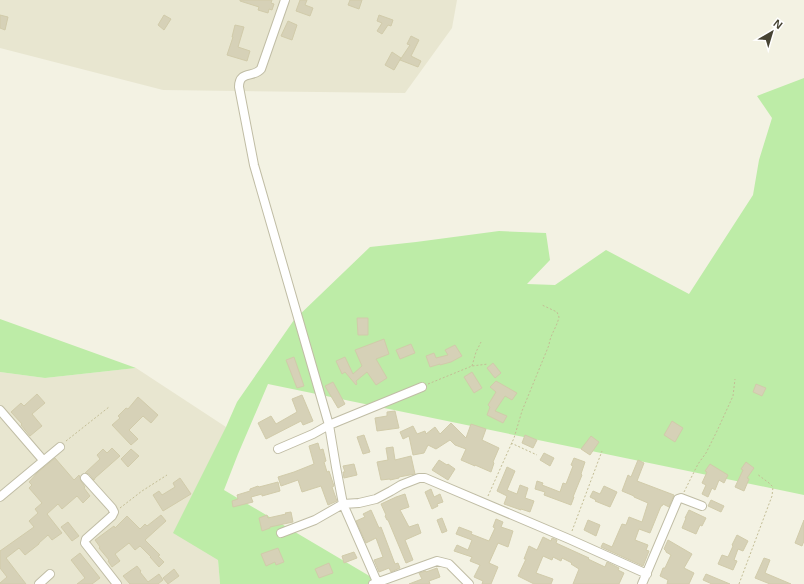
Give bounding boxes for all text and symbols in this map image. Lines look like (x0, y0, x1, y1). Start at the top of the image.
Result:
north arrow (752, 12, 792, 52)
text: N (771, 17, 785, 31)

